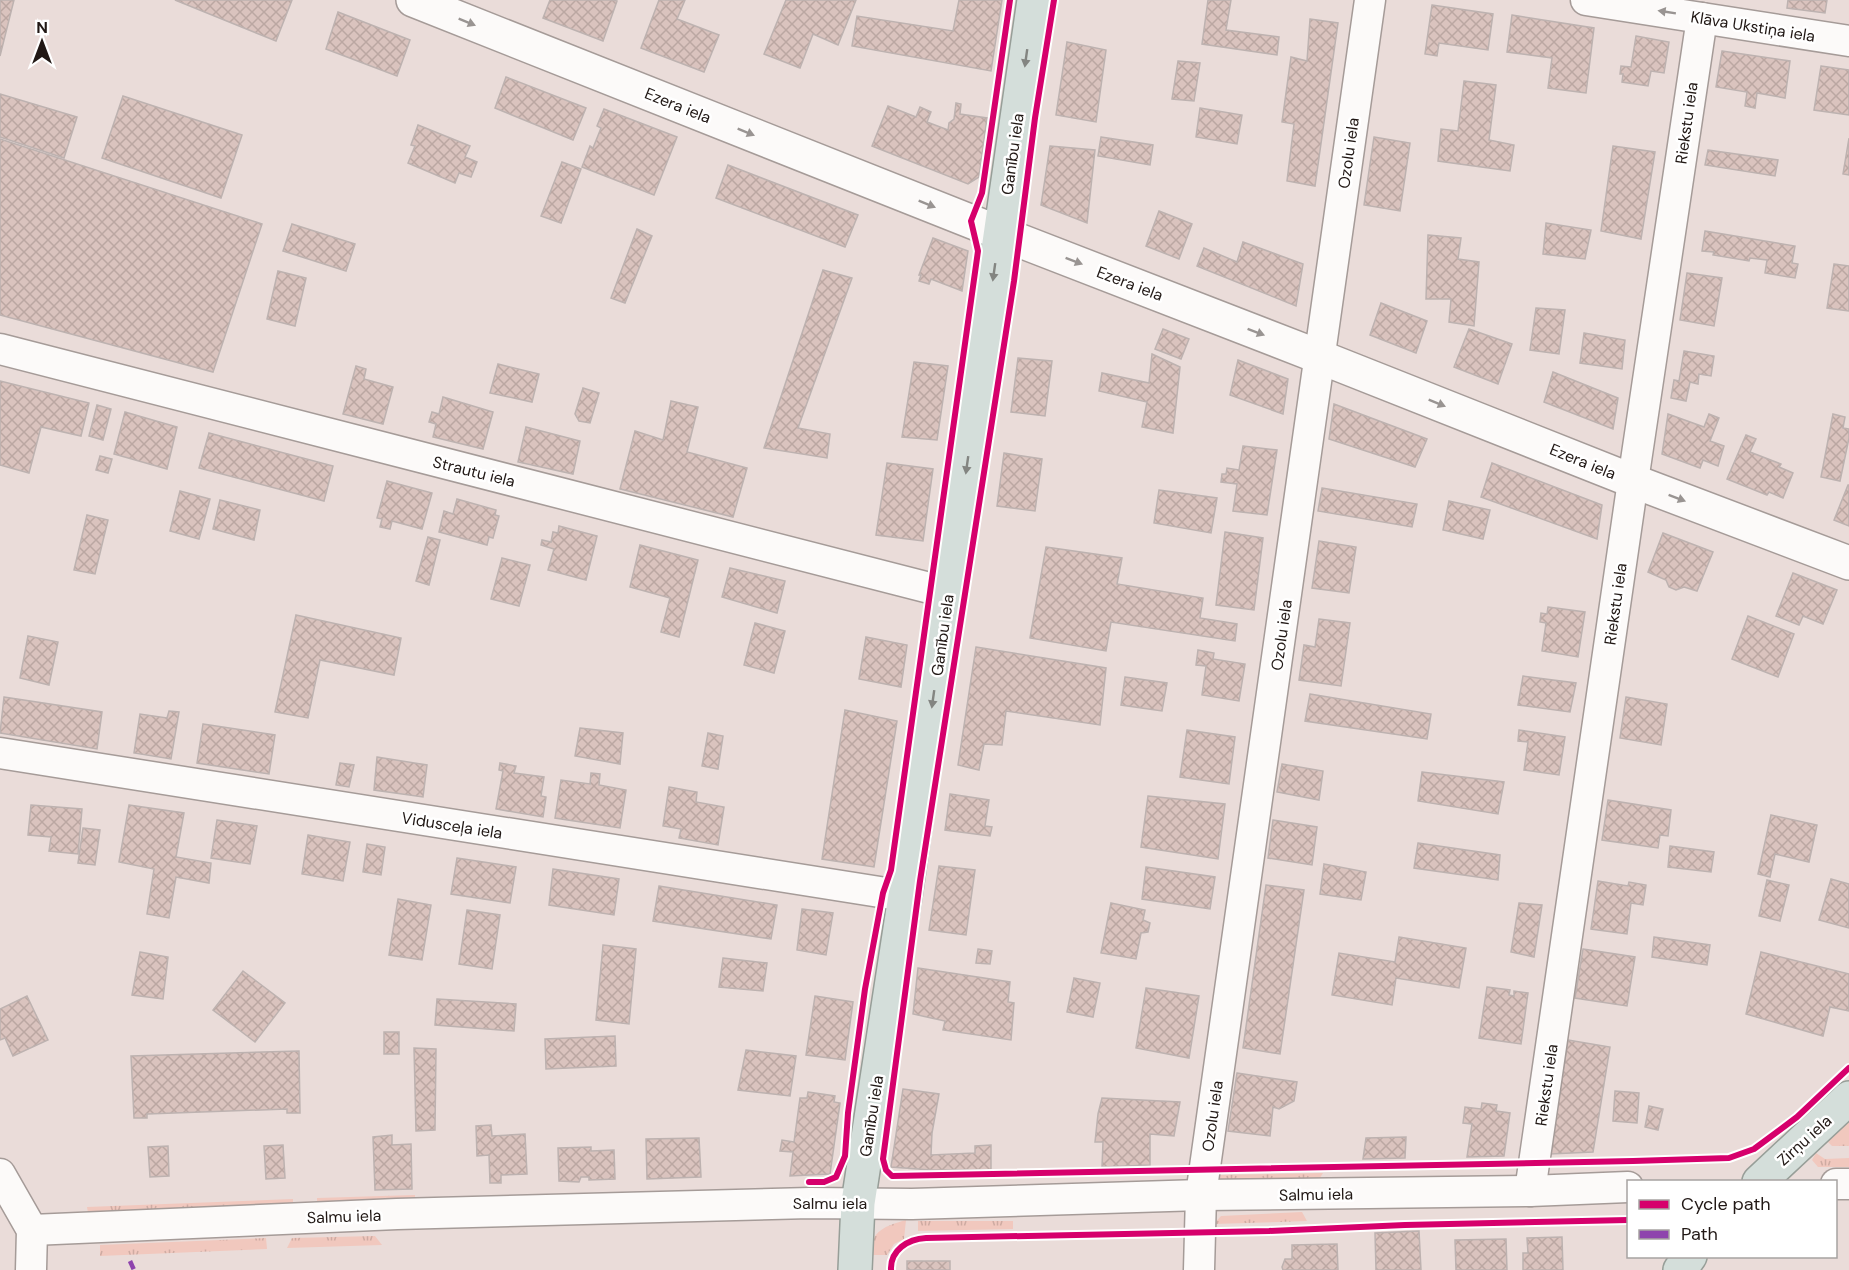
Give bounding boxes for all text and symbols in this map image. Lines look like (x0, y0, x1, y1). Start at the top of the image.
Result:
street label: Klāva Ukstiņa iela (1689, 6, 1817, 47)
one-way arrow (1657, 8, 1676, 17)
north arrow (12, 12, 72, 72)
text: N (36, 17, 48, 38)
one-way arrow (459, 17, 477, 27)
one-way arrow (1021, 48, 1030, 67)
street label: Riekstu iela (1670, 81, 1703, 165)
street label: Ezera iela (642, 83, 714, 128)
street label: Ganību iela (996, 112, 1029, 196)
street label: Ozolu iela (1333, 116, 1364, 190)
one-way arrow (737, 128, 755, 137)
one-way arrow (919, 199, 937, 209)
one-way arrow (1065, 257, 1083, 267)
street label: Ezera iela (1094, 261, 1166, 306)
one-way arrow (990, 262, 999, 281)
one-way arrow (1247, 327, 1265, 337)
one-way arrow (1428, 399, 1446, 408)
street label: Ezera iela (1547, 439, 1619, 484)
street label: Strautu iela (430, 451, 517, 492)
one-way arrow (962, 455, 971, 474)
one-way arrow (1668, 493, 1686, 503)
street label: Riekstu iela (1599, 562, 1632, 646)
street label: Ganību iela (926, 593, 959, 677)
street label: Ozolu iela (1266, 598, 1297, 672)
one-way arrow (929, 690, 938, 709)
street label: Vidusceļa iela (400, 807, 504, 844)
street label: Riekstu iela (1530, 1043, 1563, 1127)
street label: Ganību iela (855, 1074, 888, 1158)
street label: Ozolu iela (1197, 1079, 1228, 1153)
street label: Zirņu iela (1773, 1110, 1836, 1170)
legend (1627, 1180, 1837, 1258)
street label: Salmu iela (1279, 1183, 1353, 1206)
text: Cycle path (1681, 1192, 1771, 1216)
street label: Salmu iela (793, 1193, 867, 1214)
street label: Salmu iela (306, 1205, 382, 1228)
text: Path (1681, 1222, 1718, 1246)

